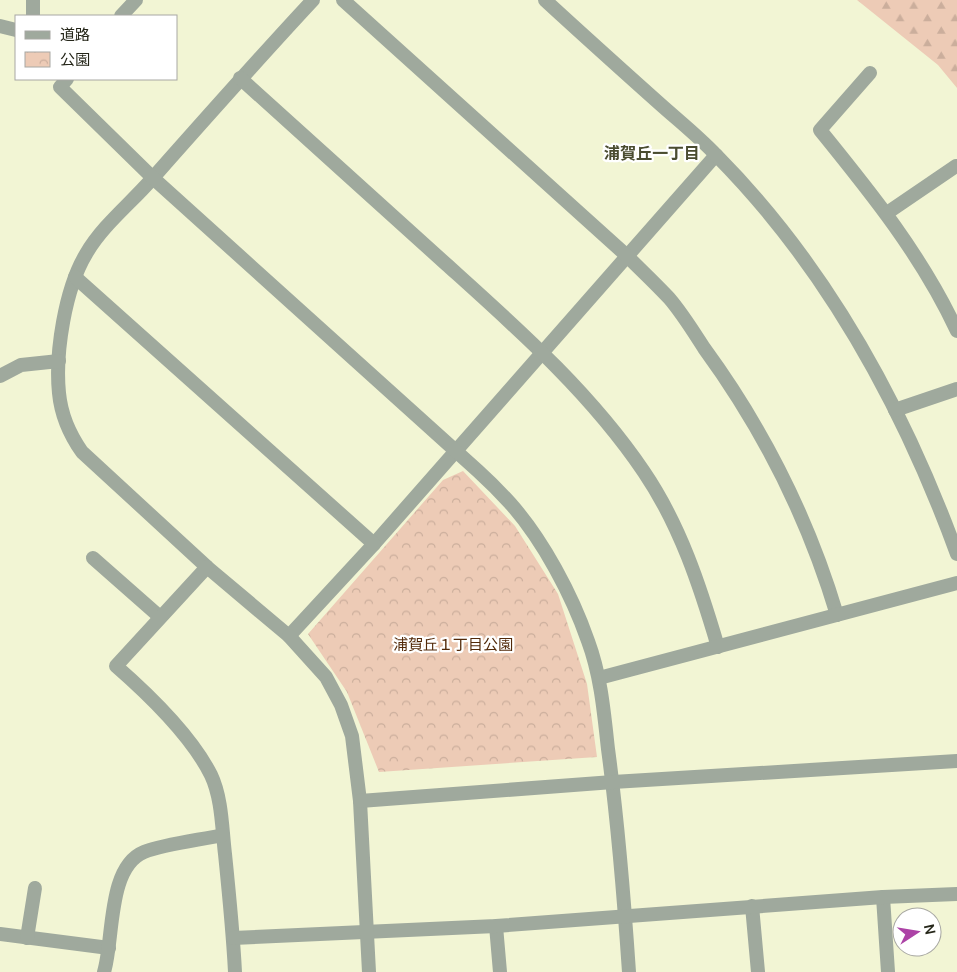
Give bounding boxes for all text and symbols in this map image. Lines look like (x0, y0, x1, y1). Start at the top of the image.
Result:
legend (15, 15, 178, 80)
text: 道路 (60, 24, 90, 45)
text: 公園 (60, 49, 90, 70)
district label: 浦賀丘一丁目 (604, 142, 700, 164)
park label: 浦賀丘１丁目公園 (393, 634, 513, 655)
north arrow (892, 907, 942, 957)
text: N (920, 922, 941, 936)

